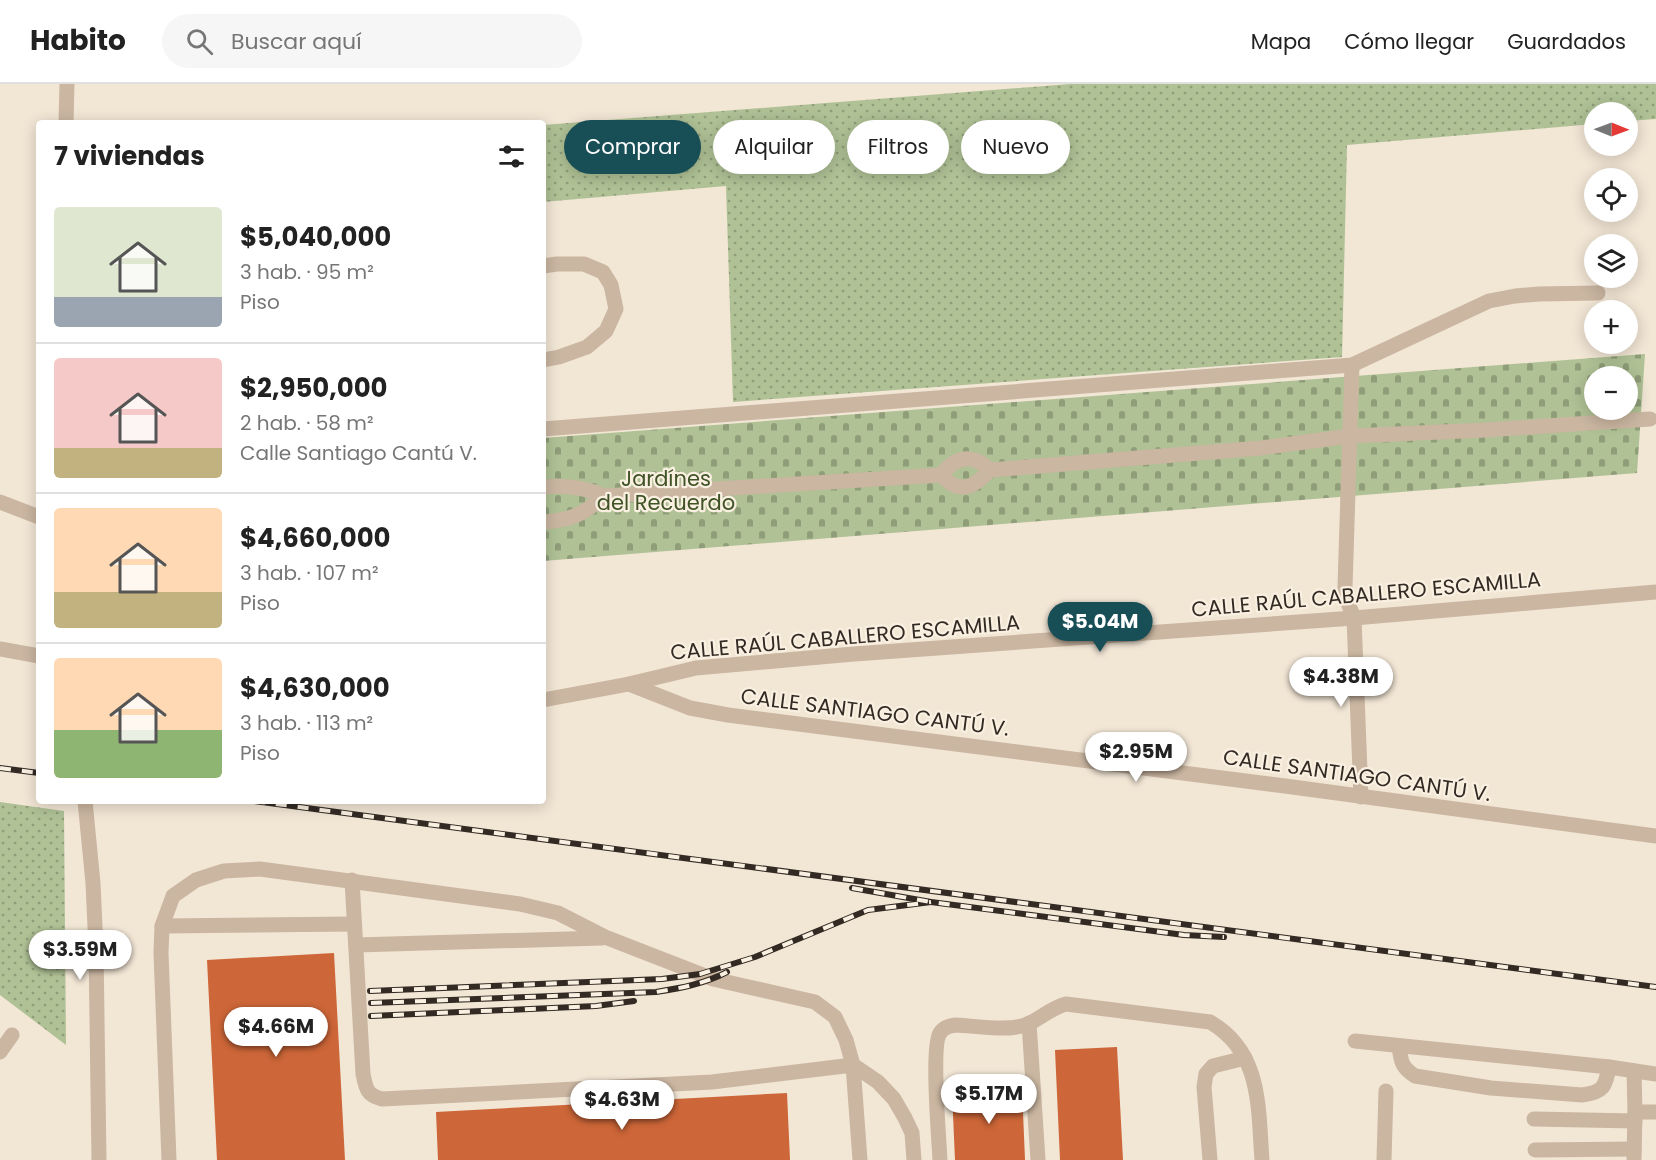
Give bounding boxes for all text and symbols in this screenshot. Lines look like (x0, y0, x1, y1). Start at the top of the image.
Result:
search box (162, 14, 582, 68)
text: Habito (30, 21, 126, 60)
icon: search (183, 25, 216, 58)
text: Buscar aquí (231, 26, 362, 57)
text: Mapa (1251, 27, 1311, 56)
text: Cómo llegar (1344, 27, 1474, 56)
text: Guardados (1507, 27, 1626, 56)
north arrow (1584, 102, 1638, 156)
map controls (1584, 102, 1638, 420)
chip: Comprar (564, 120, 701, 174)
chip: Alquilar (713, 120, 835, 174)
chip: Filtros (847, 120, 949, 174)
chip: Nuevo (961, 120, 1070, 174)
text: 7 viviendas (54, 138, 205, 174)
icon: filters (495, 140, 528, 173)
button: locate (1584, 168, 1638, 222)
text: $5,040,000 (240, 219, 391, 255)
icon: home (102, 231, 174, 303)
button: layers (1584, 234, 1638, 288)
text: 3 hab. · 95 m² (240, 258, 374, 286)
text: Piso (240, 288, 280, 316)
button: + (1584, 300, 1638, 354)
button: − (1584, 366, 1638, 420)
text: $2,950,000 (240, 370, 388, 406)
icon: home (102, 382, 174, 454)
text: 2 hab. · 58 m² (240, 409, 374, 437)
text: Calle Santiago Cantú V. (240, 439, 477, 467)
park label: Jardínes del Recuerdo (597, 464, 735, 517)
text: $4,660,000 (240, 520, 391, 556)
icon: home (102, 532, 174, 604)
text: 3 hab. · 107 m² (240, 559, 379, 587)
street label: CALLE RAÚL CABALLERO ESCAMILLA (1190, 564, 1542, 624)
text: Piso (240, 589, 280, 617)
pin: $5.04M (1051, 602, 1149, 653)
street label: CALLE RAÚL CABALLERO ESCAMILLA (669, 607, 1021, 667)
text: $5.04M (1062, 607, 1138, 635)
pin: $4.38M (1292, 657, 1390, 708)
text: $4.38M (1303, 662, 1379, 690)
text: $4,630,000 (240, 670, 390, 706)
street label: CALLE SANTIAGO CANTÚ V. (739, 681, 1011, 743)
icon: home (102, 682, 174, 754)
text: 3 hab. · 113 m² (240, 709, 373, 737)
pin: $2.95M (1087, 732, 1185, 783)
text: $2.95M (1099, 737, 1173, 765)
text: Piso (240, 739, 280, 767)
street label: CALLE SANTIAGO CANTÚ V. (1221, 742, 1493, 808)
pin: $3.59M (31, 930, 129, 981)
text: $3.59M (43, 935, 117, 963)
pin: $4.66M (227, 1007, 325, 1058)
text: $4.66M (238, 1012, 314, 1040)
pin: $5.17M (940, 1074, 1038, 1125)
text: $5.17M (955, 1079, 1023, 1107)
pin: $4.63M (573, 1080, 671, 1131)
text: $4.63M (584, 1085, 660, 1113)

